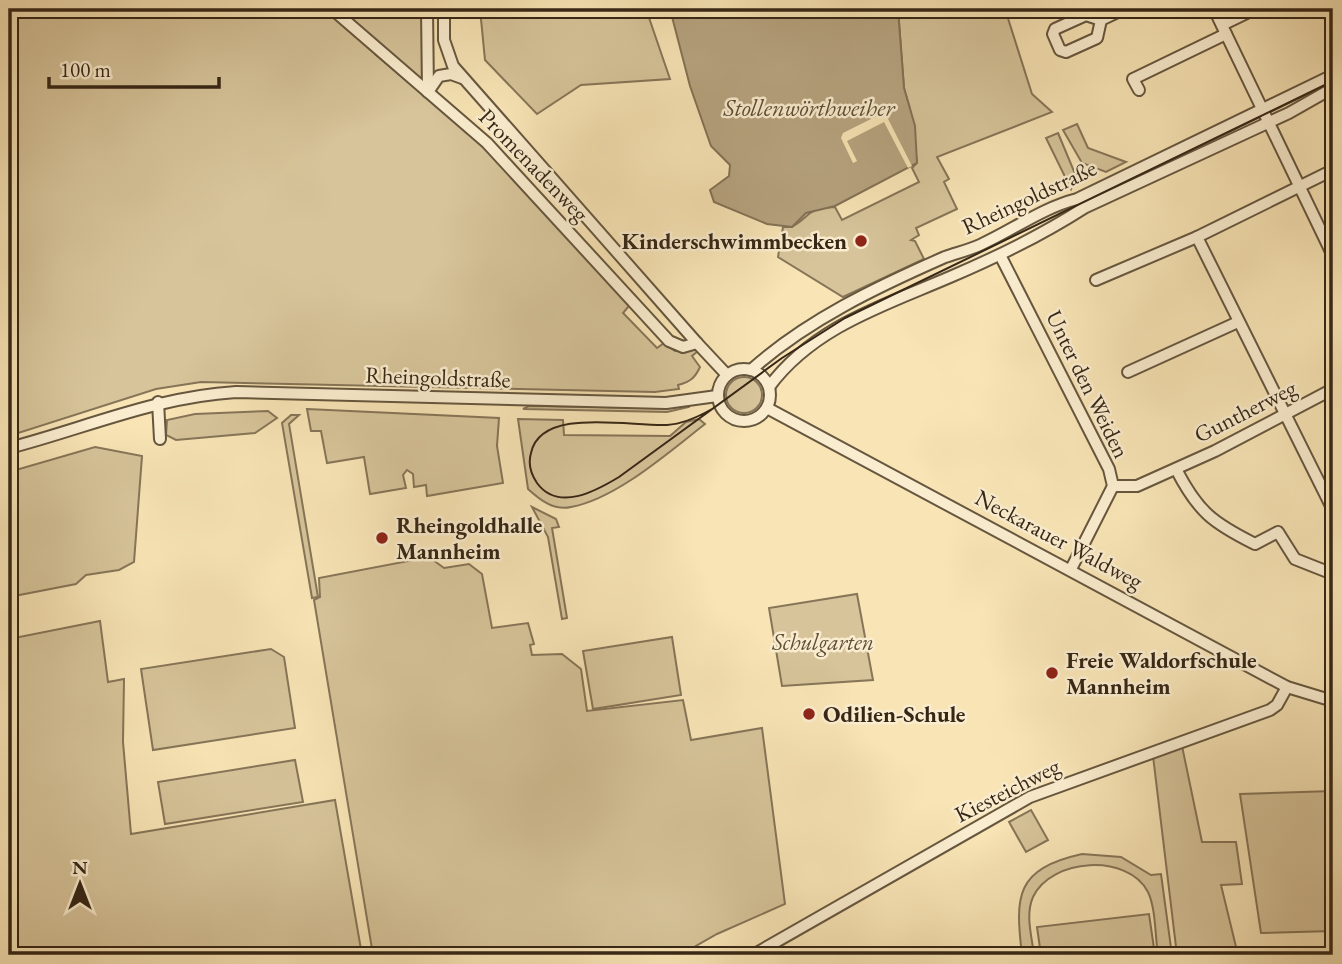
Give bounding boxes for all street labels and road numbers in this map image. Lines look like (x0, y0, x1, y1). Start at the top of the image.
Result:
street label: Promenadenweg (472, 102, 596, 229)
street label: Rheingoldstraße (957, 153, 1101, 241)
street label: Unter den Weiden (1039, 305, 1137, 463)
street label: Rheingoldstraße (365, 359, 511, 395)
street label: Guntherweg (1189, 372, 1302, 450)
street label: Neckarauer Waldweg (970, 482, 1149, 596)
street label: Kiesteichweg (949, 750, 1066, 829)

